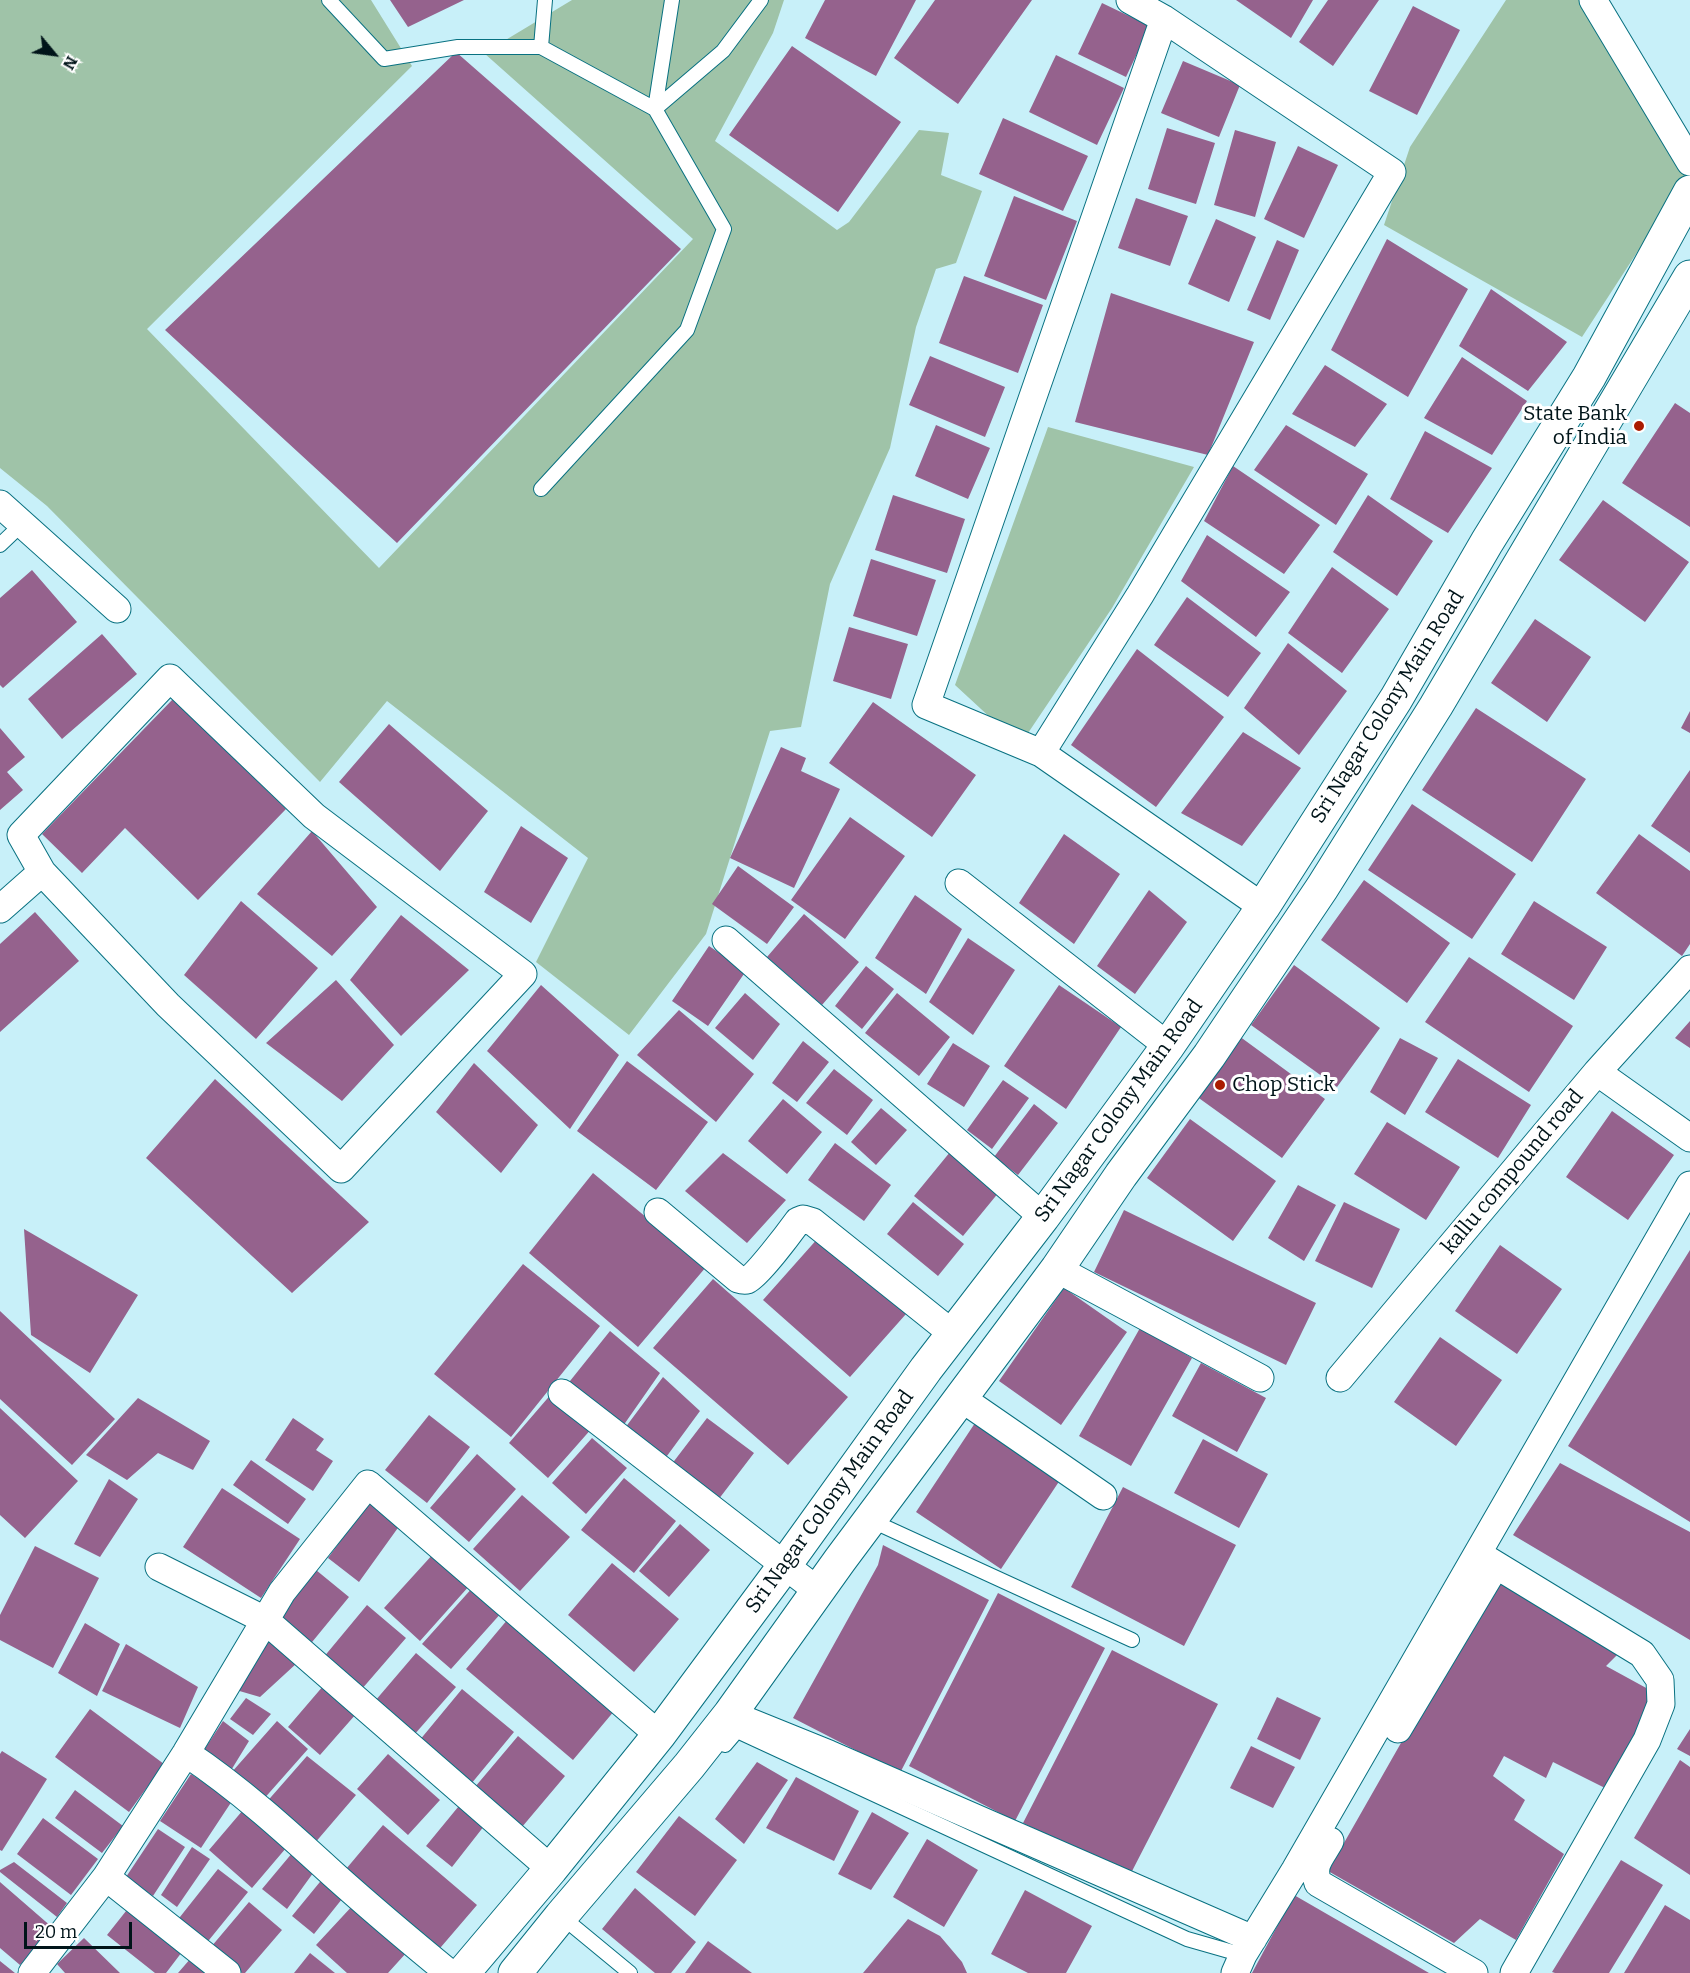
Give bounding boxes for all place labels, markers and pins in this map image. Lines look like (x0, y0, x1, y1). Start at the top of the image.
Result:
place label: State Bank of India (1523, 401, 1627, 451)
marker: State Bank of India (1632, 419, 1646, 433)
place label: Chop Stick (1232, 1072, 1335, 1098)
marker: Chop Stick (1213, 1078, 1227, 1092)

